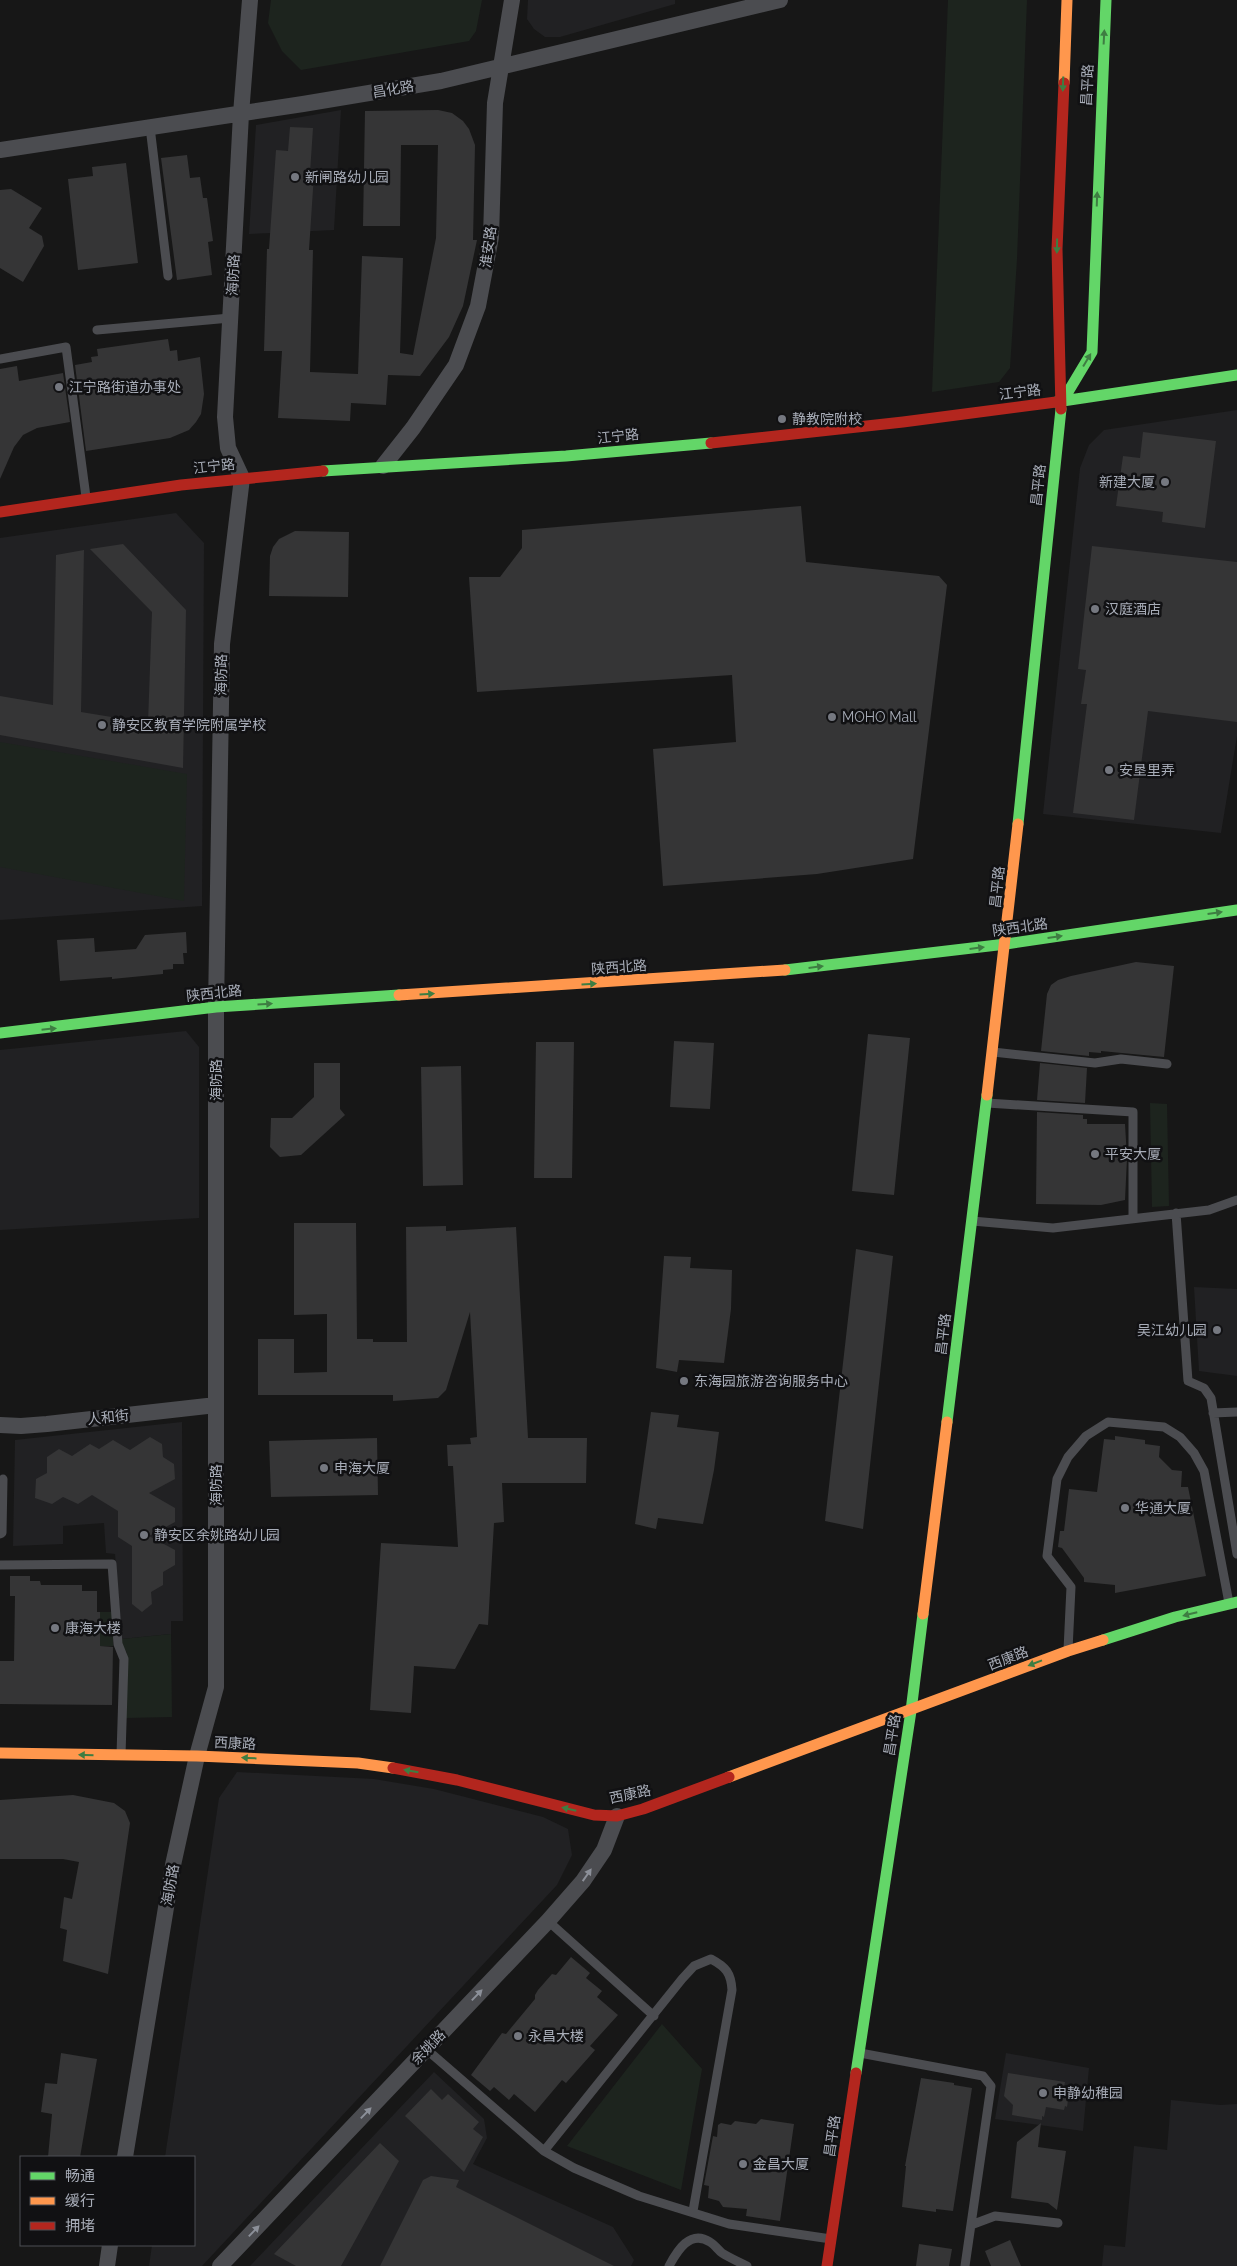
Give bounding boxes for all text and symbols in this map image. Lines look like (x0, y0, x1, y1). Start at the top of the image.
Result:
one-way arrow (1101, 29, 1109, 45)
street label: 昌平路 (1078, 64, 1096, 106)
one-way arrow (1059, 76, 1067, 92)
street label: 昌化路 (371, 77, 415, 101)
place label: 新闸路幼儿园 (305, 169, 389, 185)
marker: 新闸路幼儿园 (289, 171, 301, 183)
one-way arrow (1094, 191, 1102, 207)
street label: 淮安路 (477, 225, 499, 269)
one-way arrow (1053, 238, 1061, 254)
street label: 海防路 (224, 254, 242, 296)
one-way arrow (1082, 354, 1091, 367)
place label: 江宁路街道办事处 (69, 379, 181, 395)
marker: 江宁路街道办事处 (53, 381, 65, 393)
street label: 江宁路 (998, 382, 1042, 402)
place label: 静教院附校 (792, 411, 862, 427)
marker: 静教院附校 (776, 413, 788, 425)
street label: 江宁路 (596, 426, 640, 446)
street label: 江宁路 (192, 456, 236, 476)
street label: 昌平路 (1028, 463, 1048, 507)
place label: 新建大厦 (1099, 474, 1155, 490)
marker: 新建大厦 (1159, 476, 1171, 488)
place label: 汉庭酒店 (1105, 601, 1161, 617)
marker: 汉庭酒店 (1089, 603, 1101, 615)
street label: 海防路 (213, 654, 229, 696)
place label: MOHO Mall (842, 709, 917, 725)
marker: MOHO Mall (826, 711, 838, 723)
place label: 静安区教育学院附属学校 (112, 717, 266, 733)
marker: 静安区教育学院附属学校 (96, 719, 108, 731)
place label: 安垦里弄 (1119, 762, 1175, 778)
marker: 安垦里弄 (1103, 764, 1115, 776)
street label: 昌平路 (987, 865, 1007, 909)
one-way arrow (1208, 909, 1224, 917)
street label: 陕西北路 (991, 915, 1049, 939)
one-way arrow (1047, 933, 1063, 941)
one-way arrow (969, 943, 985, 951)
street label: 陕西北路 (591, 957, 647, 977)
one-way arrow (808, 963, 824, 971)
one-way arrow (582, 979, 598, 987)
street label: 陕西北路 (185, 982, 243, 1004)
one-way arrow (419, 989, 435, 997)
one-way arrow (257, 999, 273, 1007)
one-way arrow (41, 1024, 57, 1032)
street label: 海防路 (208, 1059, 224, 1101)
place label: 平安大厦 (1105, 1146, 1161, 1162)
marker: 平安大厦 (1089, 1148, 1101, 1160)
street label: 昌平路 (933, 1312, 953, 1356)
place label: 吴江幼儿园 (1137, 1322, 1207, 1338)
marker: 吴江幼儿园 (1211, 1324, 1223, 1336)
place label: 东海园旅游咨询服务中心 (694, 1373, 848, 1389)
marker: 东海园旅游咨询服务中心 (678, 1375, 690, 1387)
street label: 人和街 (86, 1407, 130, 1427)
place label: 申海大厦 (334, 1460, 390, 1476)
marker: 申海大厦 (318, 1462, 330, 1474)
street label: 海防路 (208, 1464, 224, 1506)
place label: 华通大厦 (1135, 1500, 1191, 1516)
marker: 华通大厦 (1119, 1502, 1131, 1514)
place label: 静安区余姚路幼儿园 (154, 1527, 280, 1543)
marker: 静安区余姚路幼儿园 (138, 1529, 150, 1541)
one-way arrow (1182, 1610, 1197, 1618)
place label: 康海大楼 (65, 1620, 121, 1636)
marker: 康海大楼 (49, 1622, 61, 1634)
street label: 西康路 (986, 1643, 1030, 1673)
one-way arrow (1027, 1659, 1042, 1667)
street label: 昌平路 (881, 1713, 903, 1757)
street label: 西康路 (214, 1734, 256, 1752)
one-way arrow (78, 1750, 94, 1758)
one-way arrow (241, 1754, 257, 1762)
one-way arrow (402, 1766, 418, 1774)
street label: 西康路 (608, 1782, 652, 1806)
one-way arrow (561, 1805, 576, 1813)
street label: 海防路 (158, 1863, 182, 1907)
one-way arrow (582, 1868, 592, 1882)
one-way arrow (471, 1989, 483, 2001)
street label: 余姚路 (408, 2026, 448, 2068)
place label: 永昌大楼 (528, 2028, 584, 2044)
marker: 永昌大楼 (512, 2030, 524, 2042)
place label: 申静幼稚园 (1053, 2085, 1123, 2101)
marker: 申静幼稚园 (1037, 2087, 1049, 2099)
one-way arrow (360, 2107, 372, 2119)
street label: 昌平路 (821, 2114, 843, 2158)
legend (20, 2156, 195, 2246)
place label: 金昌大厦 (753, 2156, 809, 2172)
marker: 金昌大厦 (737, 2158, 749, 2170)
text: 畅通 (65, 2167, 95, 2185)
text: 缓行 (65, 2192, 95, 2210)
text: 拥堵 (65, 2217, 95, 2235)
one-way arrow (248, 2225, 260, 2237)

